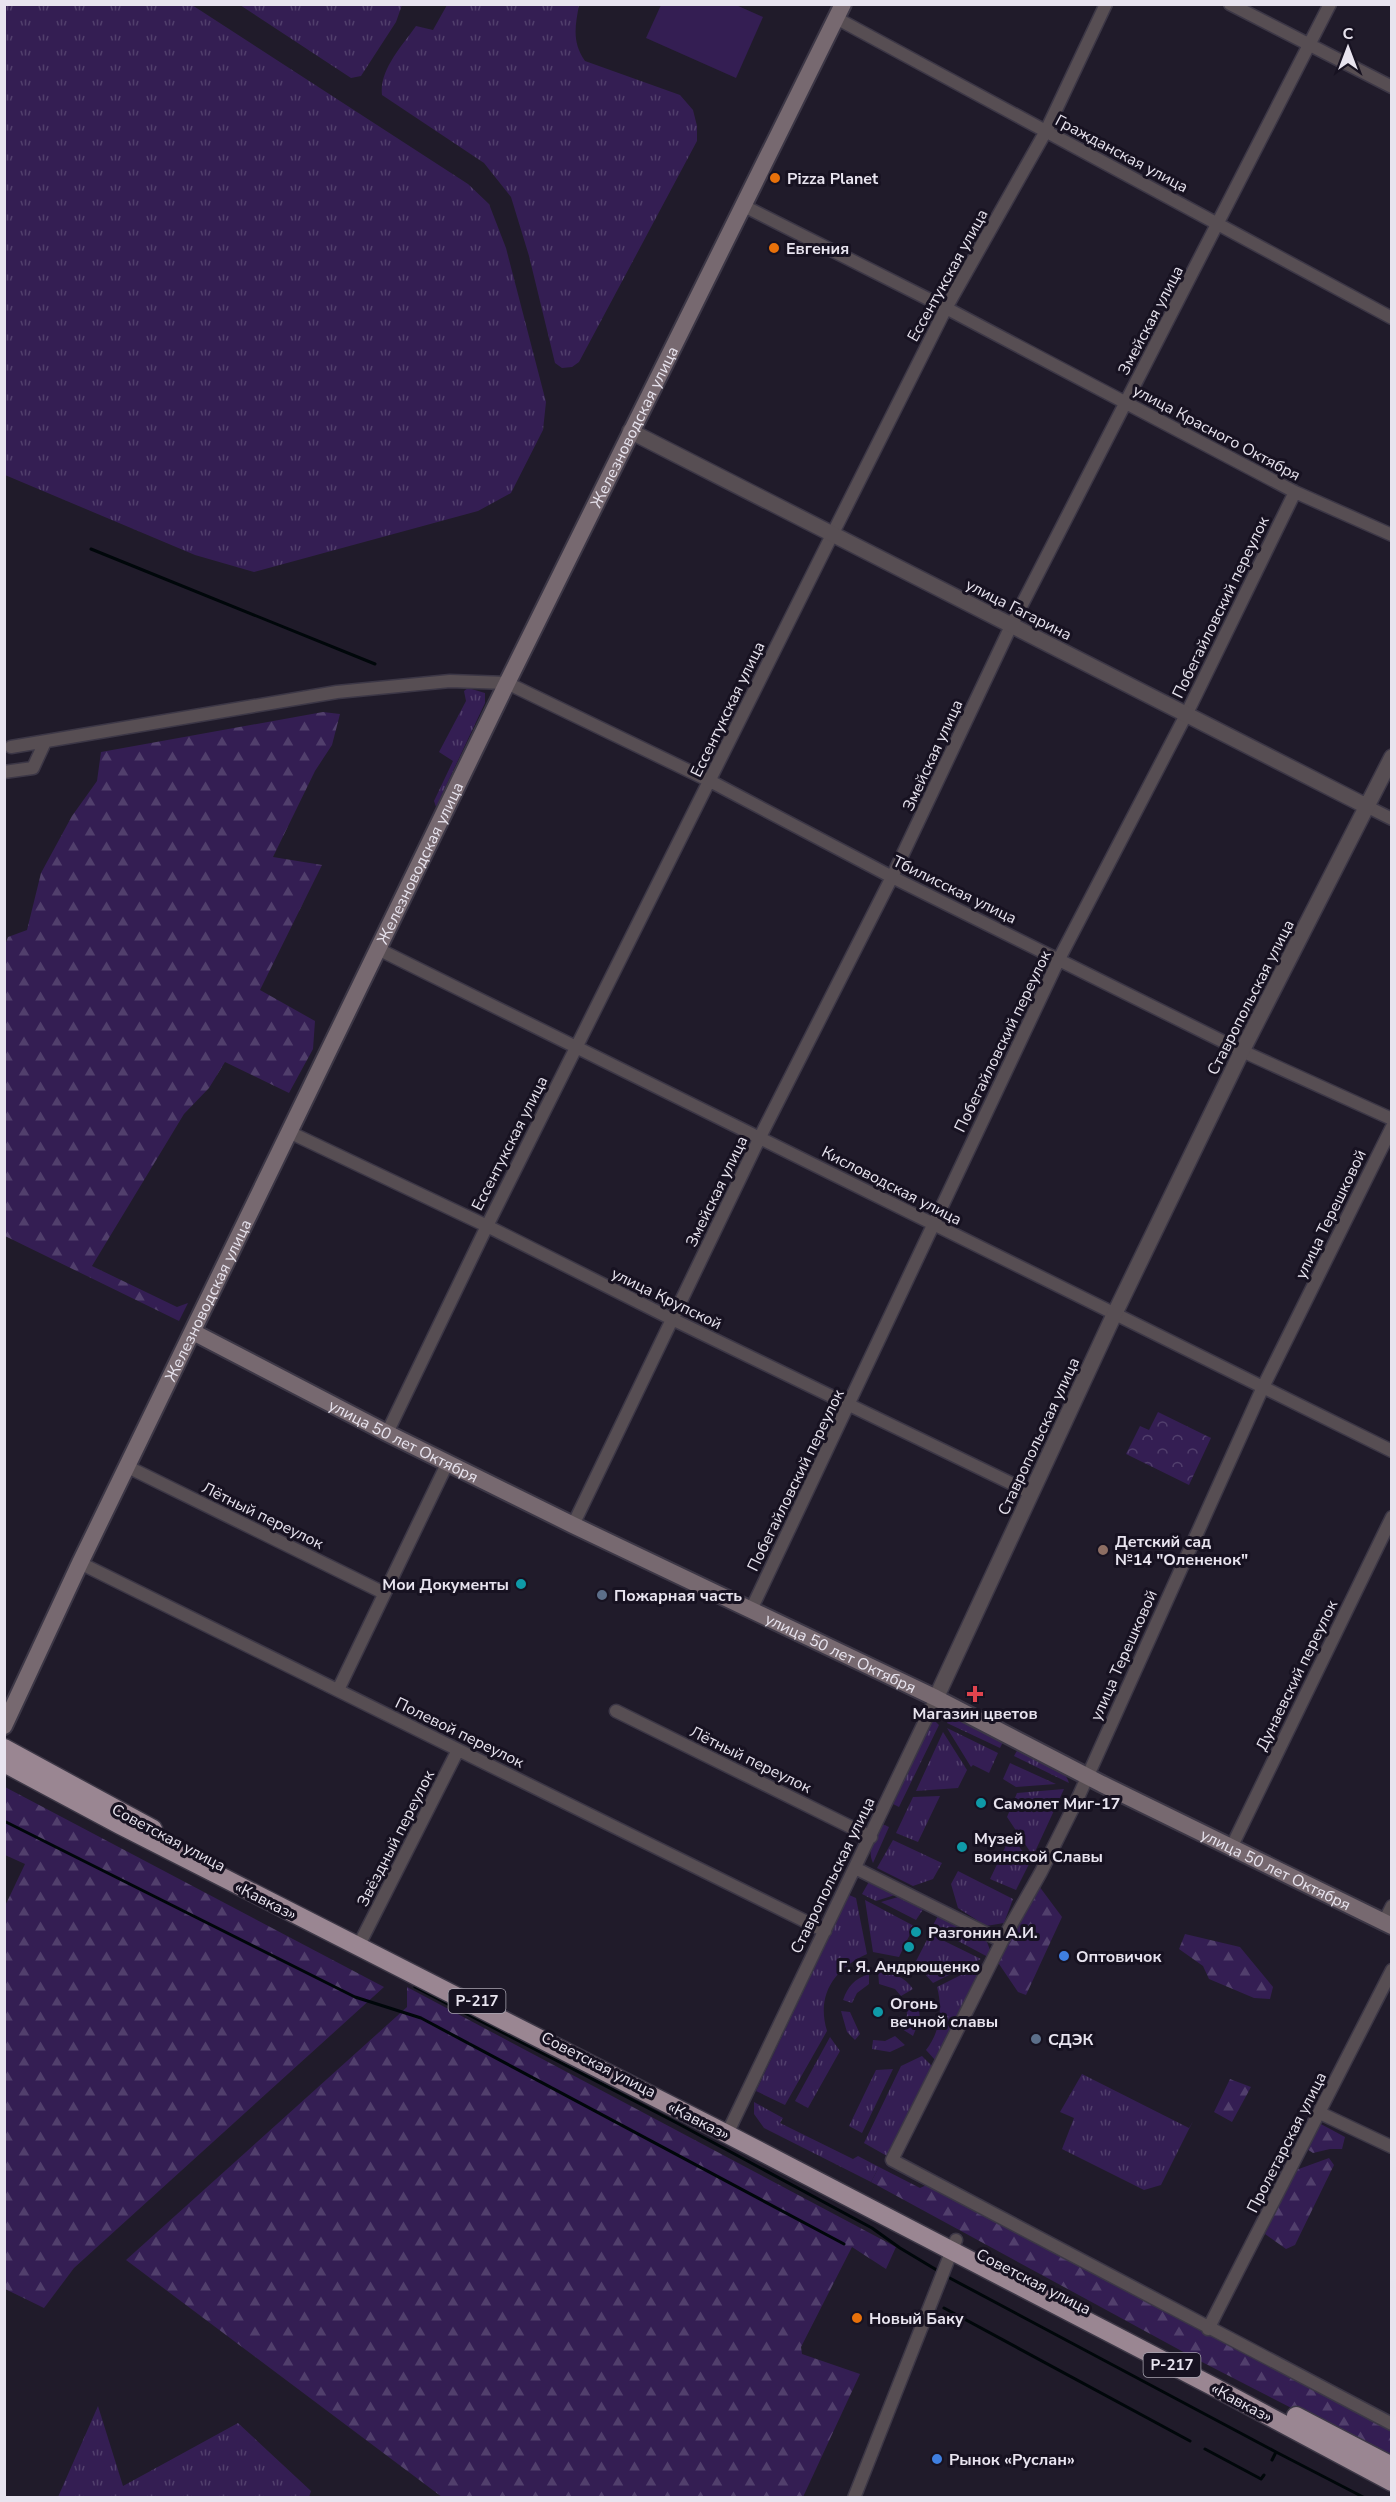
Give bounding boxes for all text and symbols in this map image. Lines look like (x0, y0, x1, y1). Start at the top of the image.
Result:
north arrow (1318, 18, 1378, 78)
text: С (1343, 23, 1354, 45)
street label: Гражданская улица (1051, 110, 1192, 198)
place label: Pizza Planet (787, 168, 879, 190)
marker: Pizza Planet (768, 171, 782, 185)
street label: Ессентукская улица (902, 205, 993, 346)
place label: Евгения (786, 238, 849, 260)
marker: Евгения (767, 241, 781, 255)
street label: Змейская улица (1113, 262, 1189, 379)
street label: Железноводская улица (585, 343, 684, 512)
street label: улица Красного Октября (1129, 379, 1304, 486)
street label: Побегайловский переулок (1167, 512, 1275, 702)
street label: улица Гагарина (962, 574, 1075, 646)
street label: Ессентукская улица (685, 638, 770, 781)
street label: Змейская улица (897, 696, 968, 815)
street label: Железноводская улица (372, 779, 469, 948)
street label: Тбилисская улица (889, 850, 1020, 930)
street label: Ставропольская улица (1202, 916, 1300, 1079)
street label: Побегайловский переулок (949, 946, 1057, 1136)
street label: Ессентукская улица (466, 1072, 553, 1215)
street label: Змейская улица (681, 1132, 753, 1251)
street label: Кисловодская улица (818, 1141, 965, 1231)
street label: улица Терешковой (1290, 1146, 1372, 1283)
street label: Железноводская улица (160, 1216, 257, 1385)
street label: улица Крупской (608, 1263, 726, 1335)
street label: Ставропольская улица (993, 1354, 1085, 1519)
street label: Побегайловский переулок (742, 1385, 850, 1575)
street label: улица 50 лет Октября (325, 1395, 482, 1488)
street label: Лётный переулок (198, 1477, 328, 1555)
place label: Детский сад №14 "Олененок" (1115, 1531, 1248, 1571)
marker: Детский сад №14 "Олененок" (1096, 1543, 1110, 1557)
place label: Мои Документы (382, 1574, 509, 1596)
marker: Мои Документы (514, 1577, 528, 1591)
place label: Пожарная часть (614, 1585, 742, 1607)
street label: улица Терешковой (1085, 1586, 1163, 1724)
marker: Пожарная часть (595, 1588, 609, 1602)
street label: Дунаевский переулок (1251, 1596, 1343, 1755)
street label: улица 50 лет Октября (761, 1608, 920, 1699)
marker: Магазин цветов (968, 1687, 982, 1701)
street label: Полевой переулок (391, 1692, 528, 1774)
place label: Магазин цветов (912, 1703, 1038, 1725)
street label: Лётный переулок (686, 1721, 816, 1799)
street label: Звёздный переулок (352, 1766, 440, 1910)
street label: Ставропольская улица (785, 1793, 880, 1957)
place label: Самолет Миг-17 (993, 1793, 1120, 1815)
marker: Самолет Миг-17 (974, 1796, 988, 1810)
street label: Советская улица (108, 1799, 229, 1877)
street label: улица 50 лет Октября (1197, 1824, 1354, 1916)
place label: Музей воинской Славы (974, 1828, 1103, 1868)
marker: Музей воинской Славы (955, 1840, 969, 1854)
street label: «Кавказ» (231, 1876, 300, 1926)
place label: Разгонин А.И. (928, 1922, 1038, 1944)
marker: Разгонин А.И. (909, 1925, 923, 1939)
marker: Г. Я. Андрющенко (902, 1940, 916, 1954)
place label: Оптовичок (1076, 1946, 1163, 1968)
marker: Оптовичок (1057, 1949, 1071, 1963)
place label: Г. Я. Андрющенко (838, 1956, 980, 1978)
road number: Р-217 (448, 1989, 506, 2013)
place label: Огонь вечной славы (890, 1993, 998, 2033)
marker: Огонь вечной славы (871, 2005, 885, 2019)
street label: Советская улица (537, 2026, 660, 2103)
place label: СДЭК (1048, 2029, 1094, 2051)
marker: СДЭК (1029, 2032, 1043, 2046)
street label: Пролетарская улица (1242, 2068, 1332, 2217)
street label: «Кавказ» (664, 2096, 733, 2146)
street label: Советская улица (972, 2243, 1095, 2320)
place label: Новый Баку (869, 2308, 964, 2330)
marker: Новый Баку (850, 2311, 864, 2325)
road number: Р-217 (1144, 2353, 1200, 2377)
street label: «Кавказ» (1207, 2378, 1276, 2428)
place label: Рынок «Руслан» (949, 2449, 1075, 2471)
marker: Рынок «Руслан» (930, 2452, 944, 2466)

